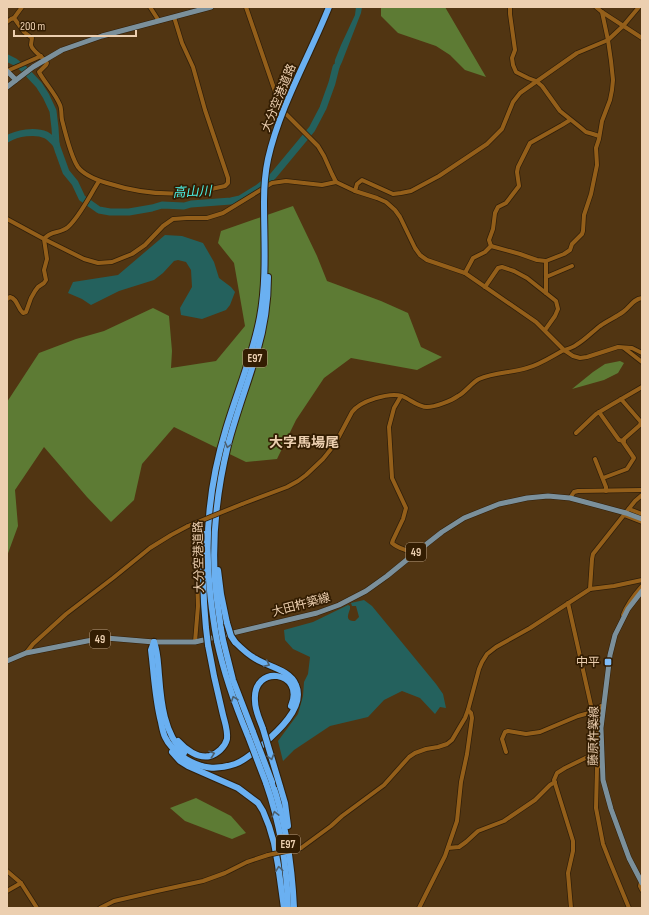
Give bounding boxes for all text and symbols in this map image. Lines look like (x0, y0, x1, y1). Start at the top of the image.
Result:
scale bar (14, 12, 136, 38)
text: 200 m (20, 19, 46, 34)
street label: 大分空港道路 (259, 62, 299, 134)
water label: 高山川 (172, 183, 214, 201)
road number: E97 (243, 349, 267, 367)
district label: 大字馬場尾 (269, 434, 339, 451)
one-way arrow (225, 442, 233, 448)
street label: 大分空港道路 (191, 521, 207, 593)
road number: 49 (406, 543, 426, 561)
street label: 大田杵築線 (270, 590, 332, 620)
road number: 49 (90, 630, 110, 648)
place label: 中平 (576, 655, 600, 670)
marker: 中平 (603, 657, 613, 667)
one-way arrow (262, 659, 270, 667)
one-way arrow (230, 696, 238, 703)
street label: 藤原杵築線 (586, 706, 602, 766)
one-way arrow (208, 750, 215, 759)
one-way arrow (267, 754, 275, 761)
one-way arrow (271, 811, 280, 818)
road number: E97 (276, 835, 300, 853)
one-way arrow (275, 866, 284, 872)

